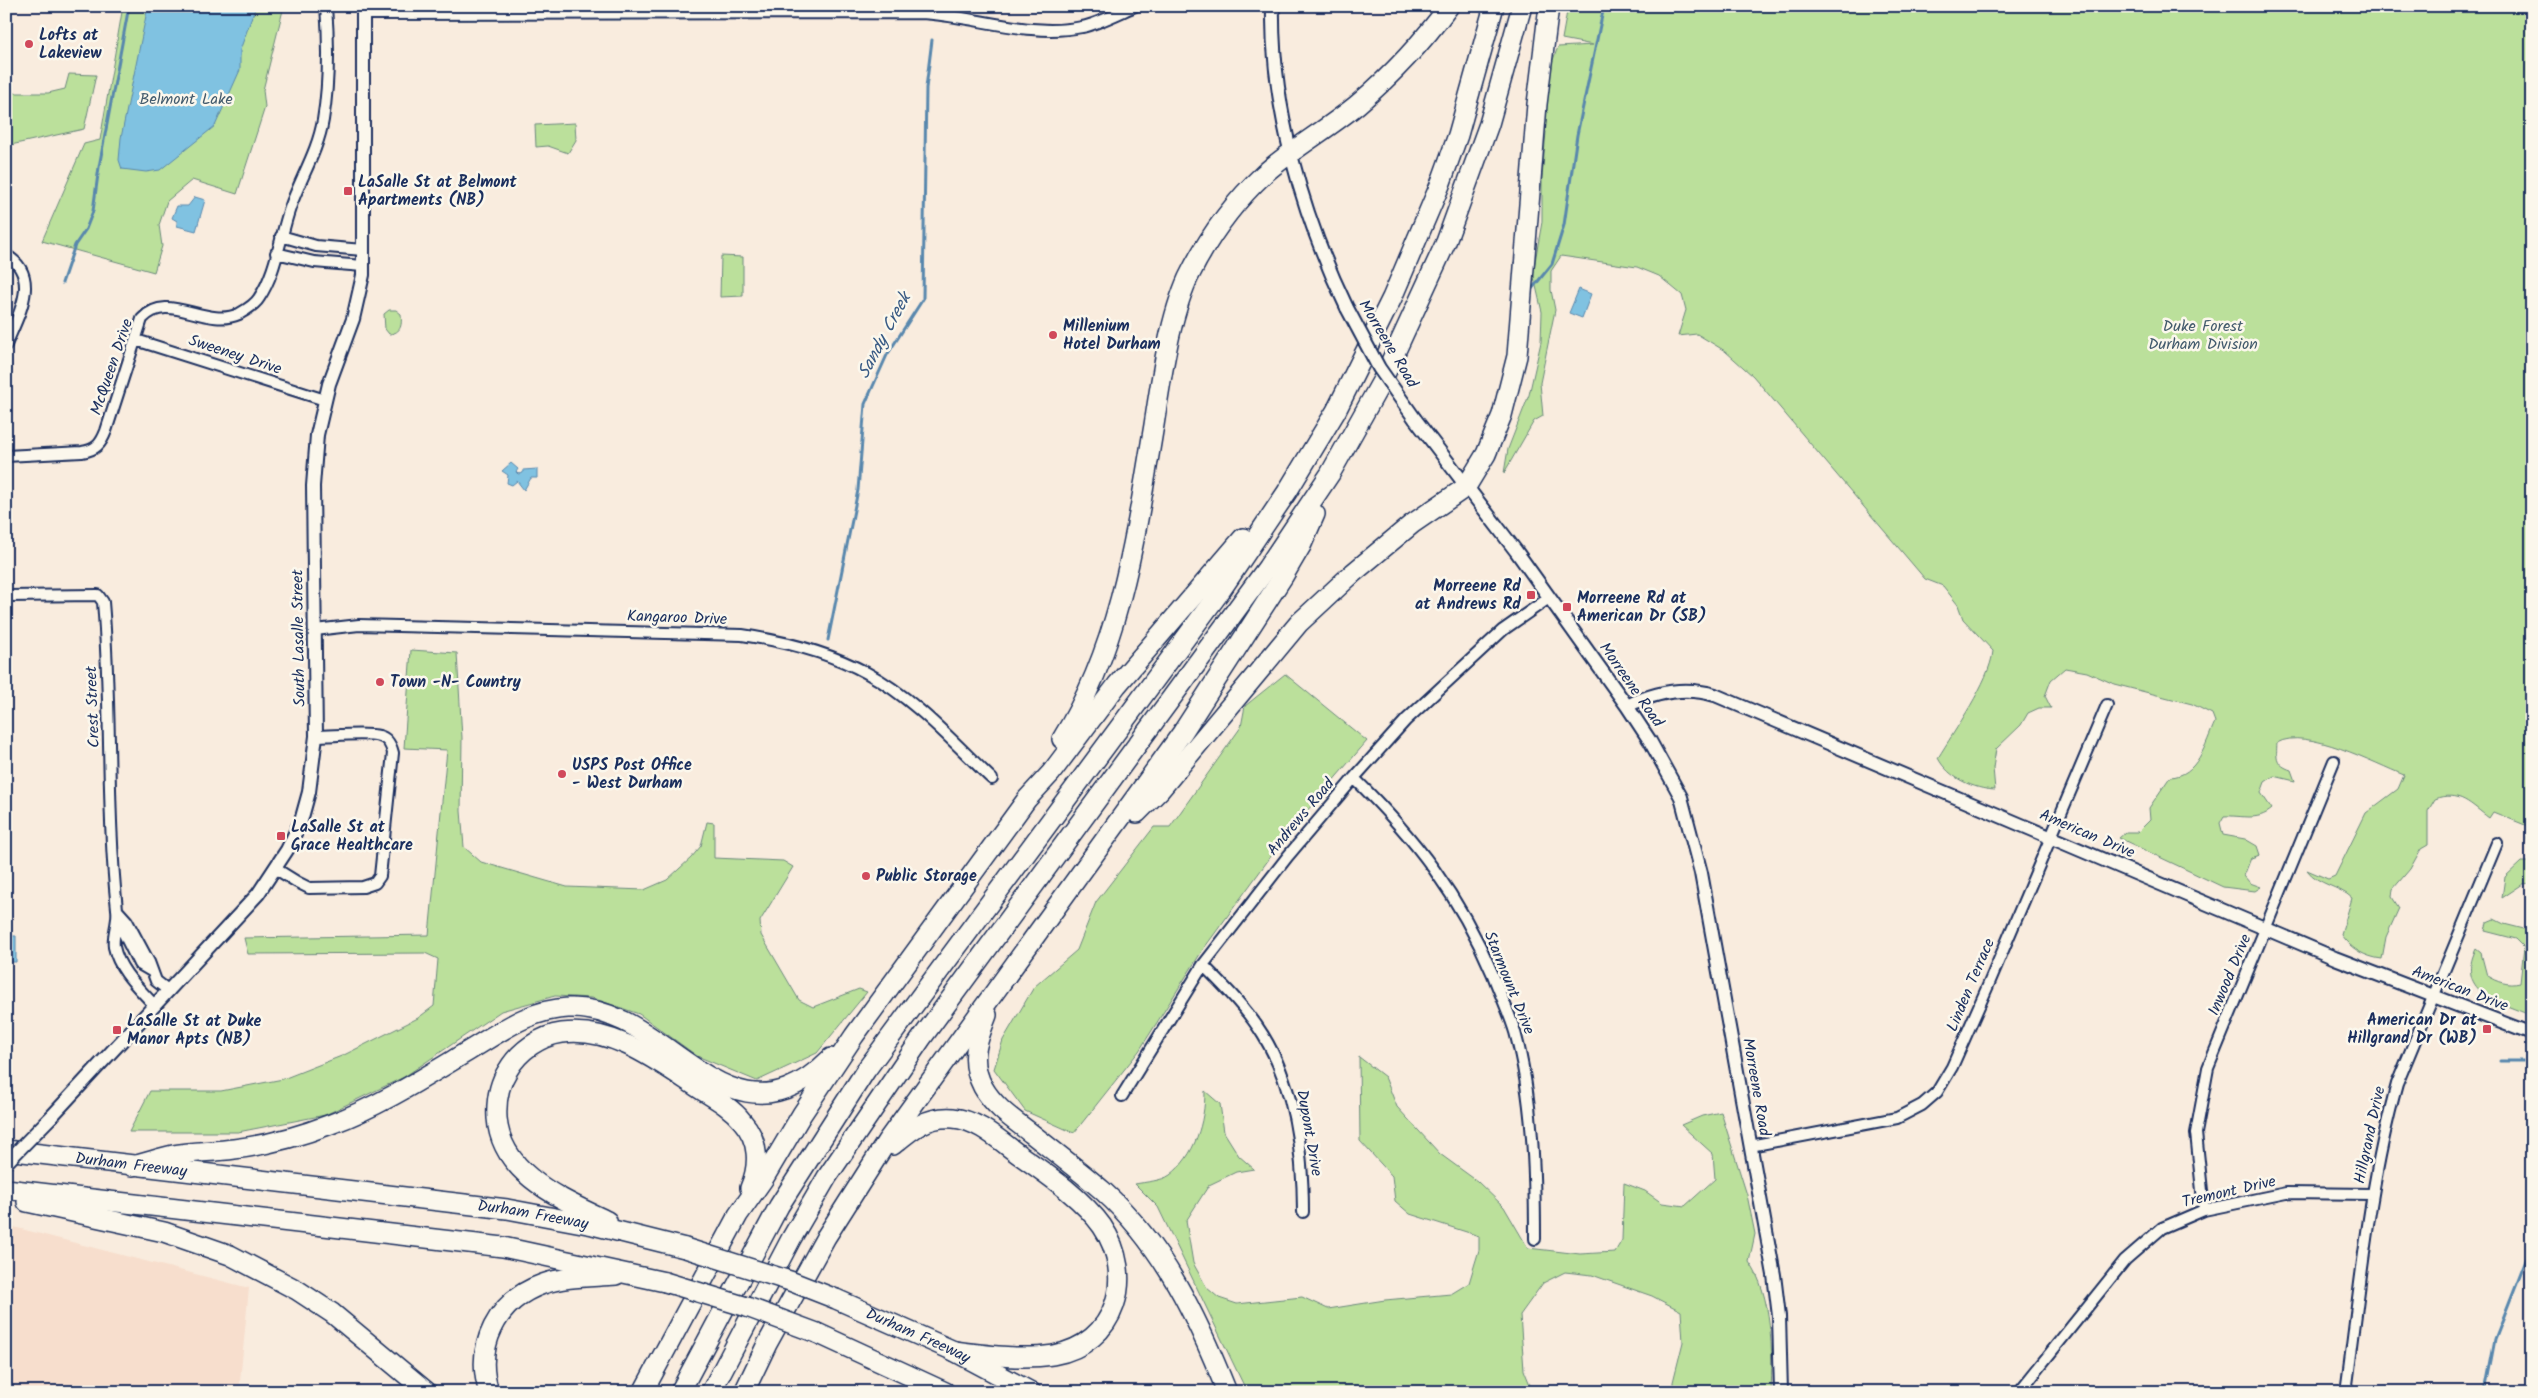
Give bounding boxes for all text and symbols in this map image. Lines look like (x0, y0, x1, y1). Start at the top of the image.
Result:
place label: Lofts at Lakeview (39, 23, 102, 66)
marker: Lofts at Lakeview (23, 38, 35, 50)
park label: Belmont Lake (139, 87, 233, 112)
place label: LaSalle St at Belmont Apartments (NB) (358, 170, 517, 213)
marker: LaSalle St at Belmont Apartments (NB) (342, 185, 354, 197)
water label: Sandy Creek (850, 286, 921, 384)
street label: Morreene Road (1352, 295, 1425, 394)
place label: Millenium Hotel Durham (1063, 314, 1161, 357)
park label: Duke Forest Durham Division (2148, 314, 2258, 357)
street label: McQueen Drive (84, 315, 140, 419)
street label: Sweeney Drive (185, 328, 285, 382)
marker: Millenium Hotel Durham (1047, 329, 1059, 341)
street label: South Lasalle Street (285, 568, 313, 707)
place label: Morreene Rd at Andrews Rd (1415, 574, 1521, 617)
place label: Morreene Rd at American Dr (SB) (1577, 586, 1707, 629)
marker: Morreene Rd at Andrews Rd (1525, 589, 1537, 601)
marker: Morreene Rd at American Dr (SB) (1561, 601, 1573, 613)
street label: Kangaroo Drive (627, 604, 727, 632)
street label: Morreene Road (1592, 637, 1670, 734)
street label: Crest Street (79, 665, 107, 748)
place label: Town -N- Country (390, 670, 521, 695)
marker: Town -N- Country (374, 676, 386, 688)
place label: USPS Post Office - West Durham (572, 753, 692, 796)
marker: USPS Post Office - West Durham (556, 768, 568, 780)
street label: Andrews Road (1261, 772, 1342, 861)
street label: American Drive (2035, 803, 2139, 865)
place label: LaSalle St at Grace Healthcare (291, 815, 413, 858)
marker: LaSalle St at Grace Healthcare (275, 830, 287, 842)
place label: Public Storage (876, 864, 977, 889)
marker: Public Storage (860, 870, 872, 882)
street label: Starmount Drive (1477, 927, 1541, 1039)
street label: Inwood Drive (2202, 930, 2258, 1020)
street label: Linden Terrace (1940, 934, 2002, 1036)
street label: American Drive (2408, 959, 2512, 1019)
place label: American Dr at Hillgrand Dr (WB) (2347, 1008, 2478, 1051)
place label: LaSalle St at Duke Manor Apts (NB) (127, 1009, 261, 1052)
marker: American Dr at Hillgrand Dr (WB) (2481, 1023, 2493, 1035)
marker: LaSalle St at Duke Manor Apts (NB) (111, 1024, 123, 1036)
street label: Morreene Road (1735, 1036, 1777, 1139)
street label: Hillgrand Drive (2347, 1084, 2393, 1186)
street label: Dupont Drive (1289, 1088, 1329, 1178)
street label: Durham Freeway (74, 1146, 189, 1184)
street label: Tremont Drive (2180, 1169, 2278, 1215)
street label: Durham Freeway (476, 1193, 591, 1237)
street label: Durham Freeway (862, 1301, 976, 1370)

